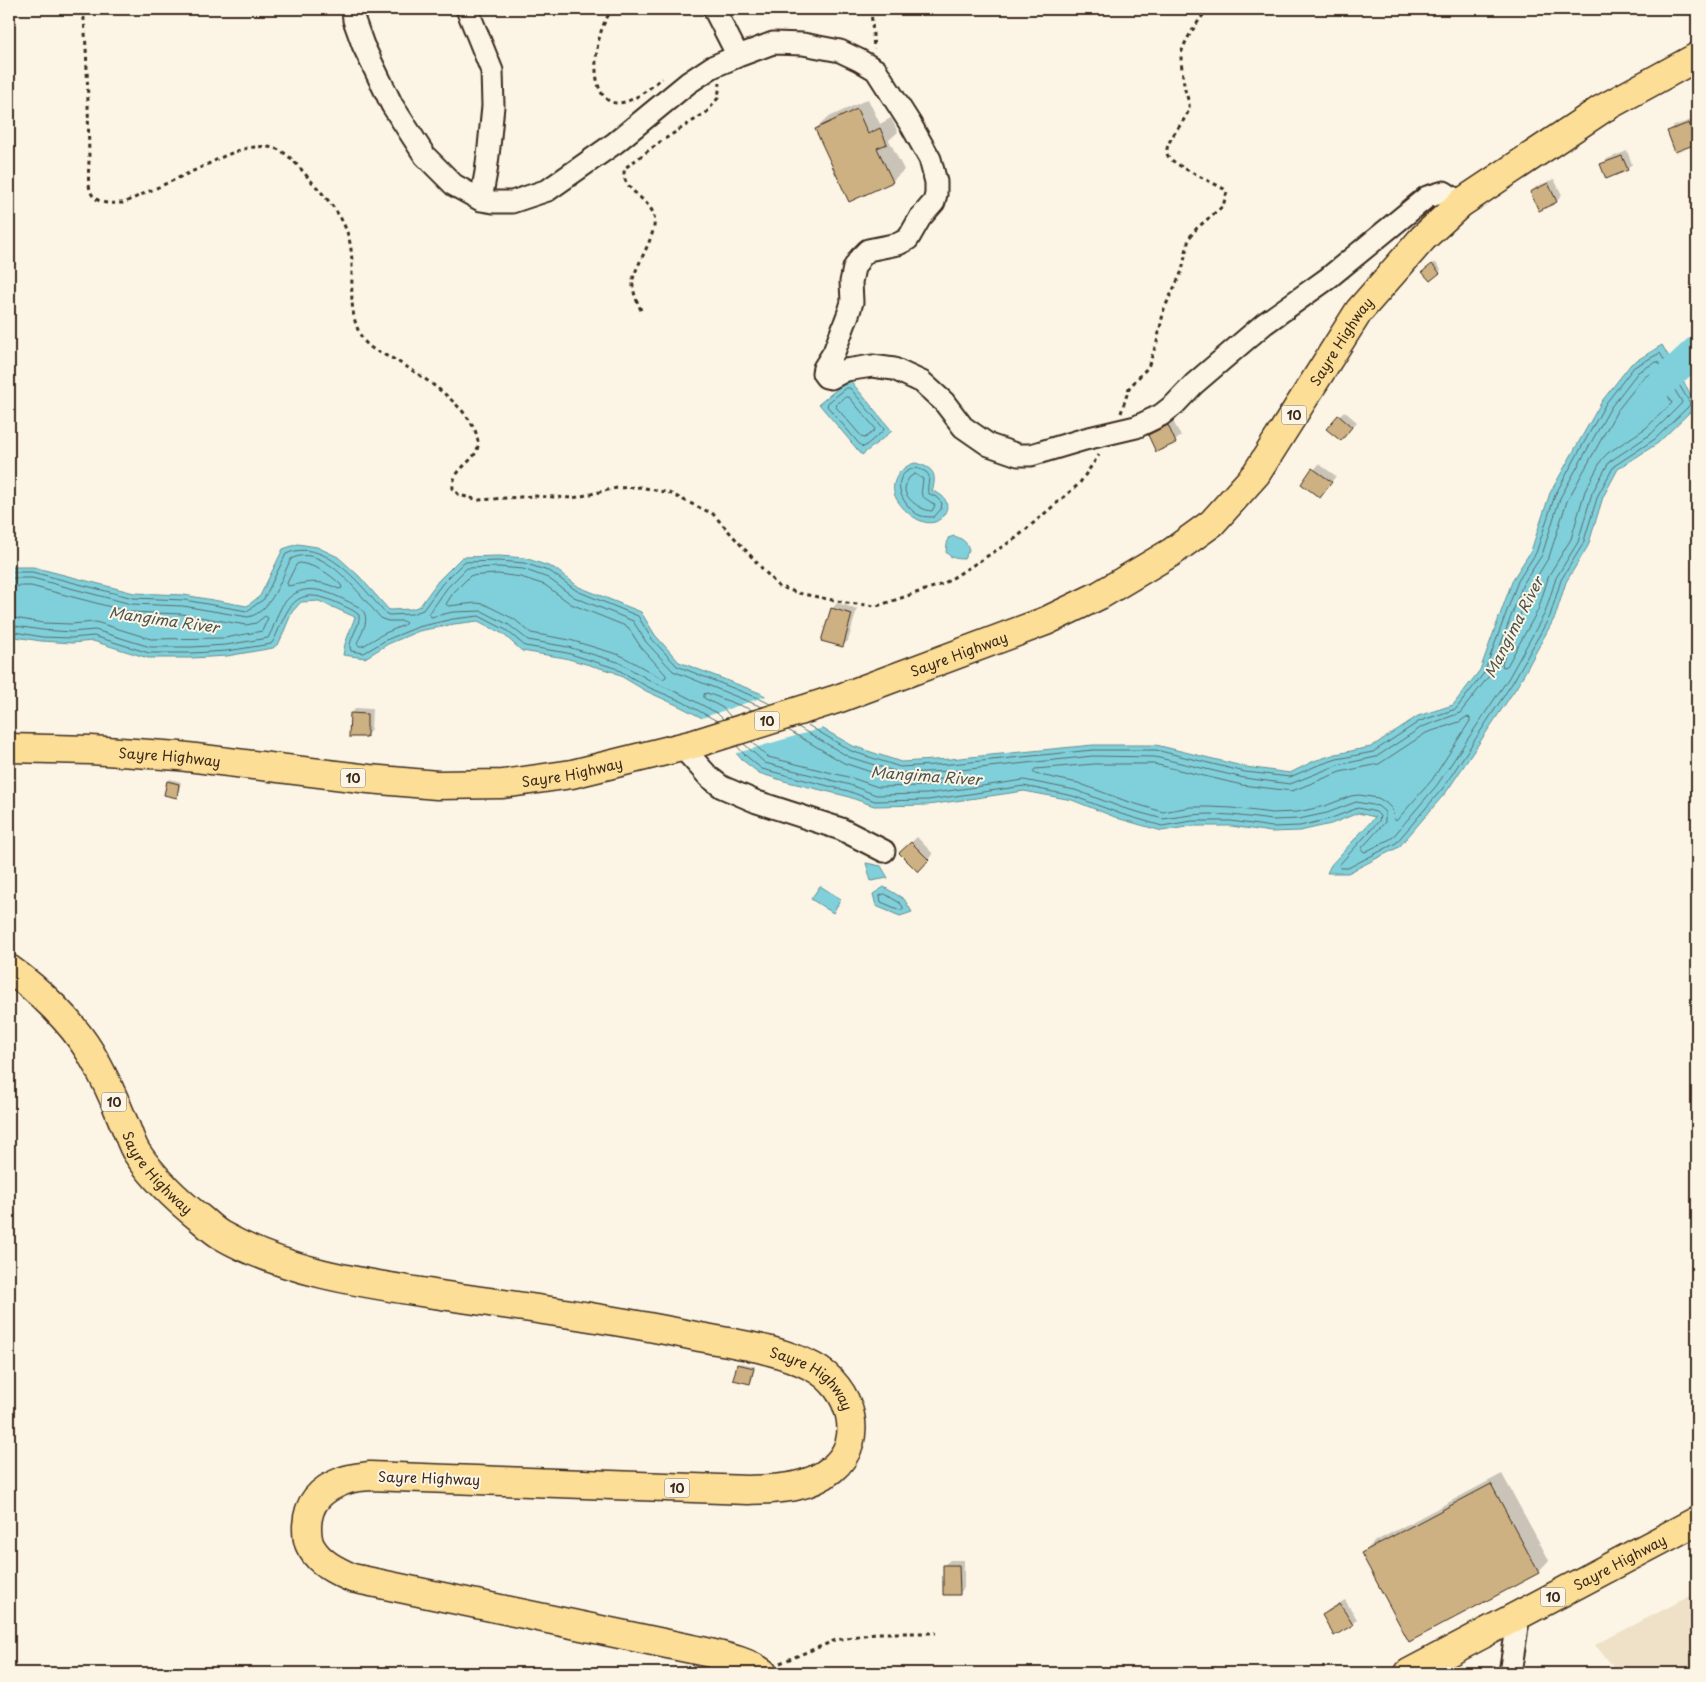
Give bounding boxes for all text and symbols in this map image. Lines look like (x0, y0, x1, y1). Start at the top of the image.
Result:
street label: Sayre Highway (1304, 292, 1377, 390)
road number: 10 (1282, 406, 1306, 424)
water label: Mangima River (1478, 571, 1549, 682)
water label: Mangima River (108, 600, 223, 638)
street label: Sayre Highway (907, 626, 1010, 681)
road number: 10 (754, 711, 780, 730)
street label: Sayre Highway (118, 741, 222, 771)
street label: Sayre Highway (520, 751, 625, 792)
water label: Mangima River (870, 760, 984, 790)
road number: 10 (340, 768, 366, 788)
road number: 10 (102, 1092, 126, 1112)
street label: Sayre Highway (118, 1128, 197, 1219)
street label: Sayre Highway (768, 1341, 858, 1413)
street label: Sayre Highway (378, 1466, 480, 1490)
road number: 10 (664, 1479, 690, 1498)
street label: Sayre Highway (1569, 1529, 1670, 1595)
road number: 10 (1540, 1588, 1566, 1606)

